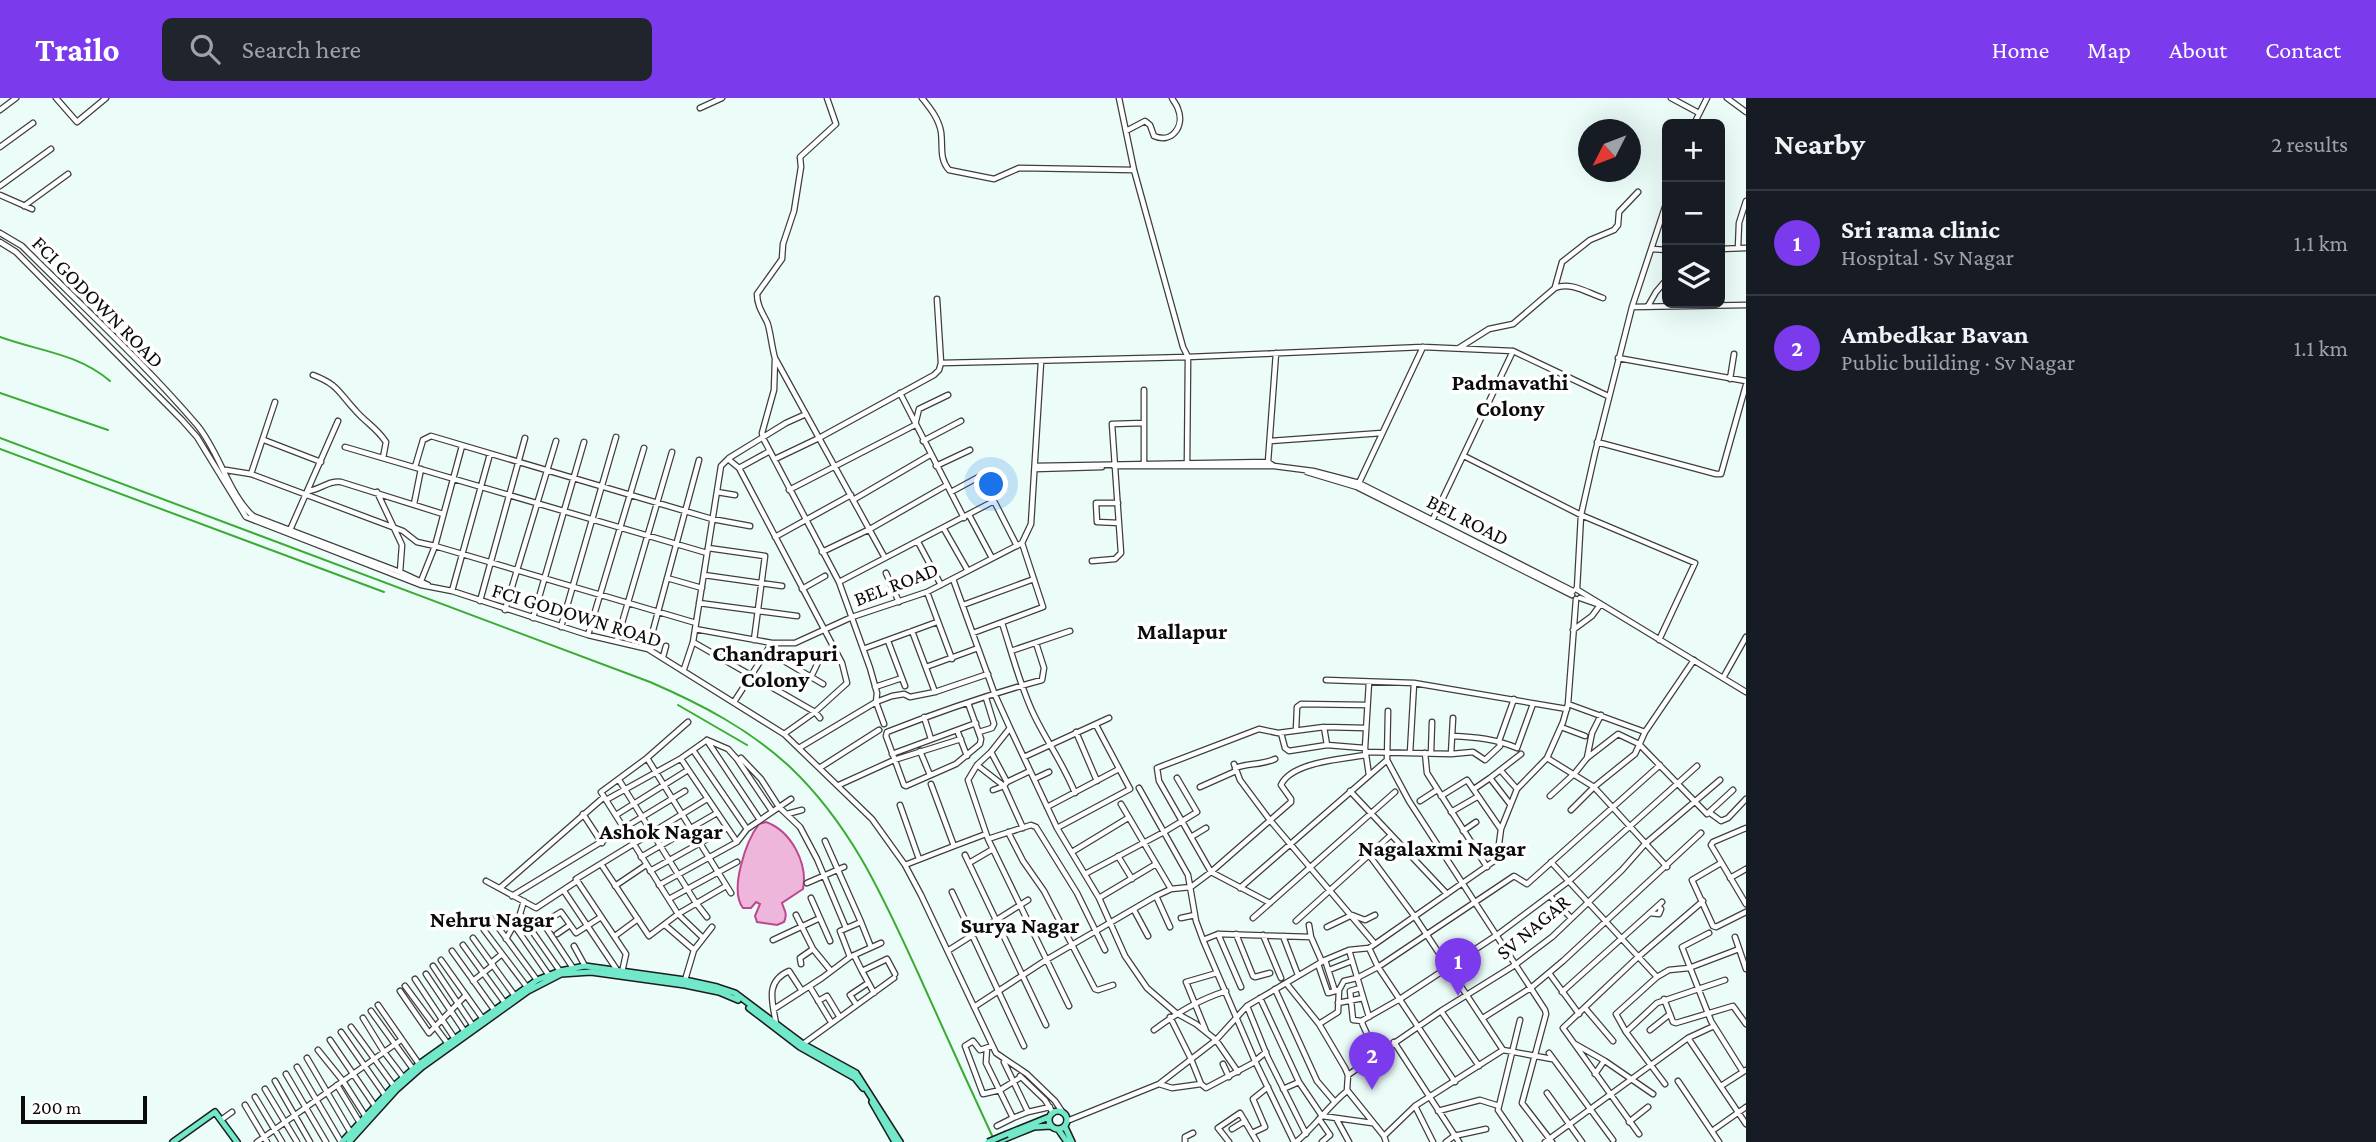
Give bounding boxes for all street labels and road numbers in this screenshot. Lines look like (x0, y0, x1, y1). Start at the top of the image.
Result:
street label: FCI GODOWN ROAD (27, 231, 169, 373)
street label: BEL ROAD (1423, 489, 1513, 551)
street label: BEL ROAD (850, 557, 942, 611)
street label: FCI GODOWN ROAD (489, 578, 665, 652)
street label: SV NAGAR (1492, 889, 1575, 964)

